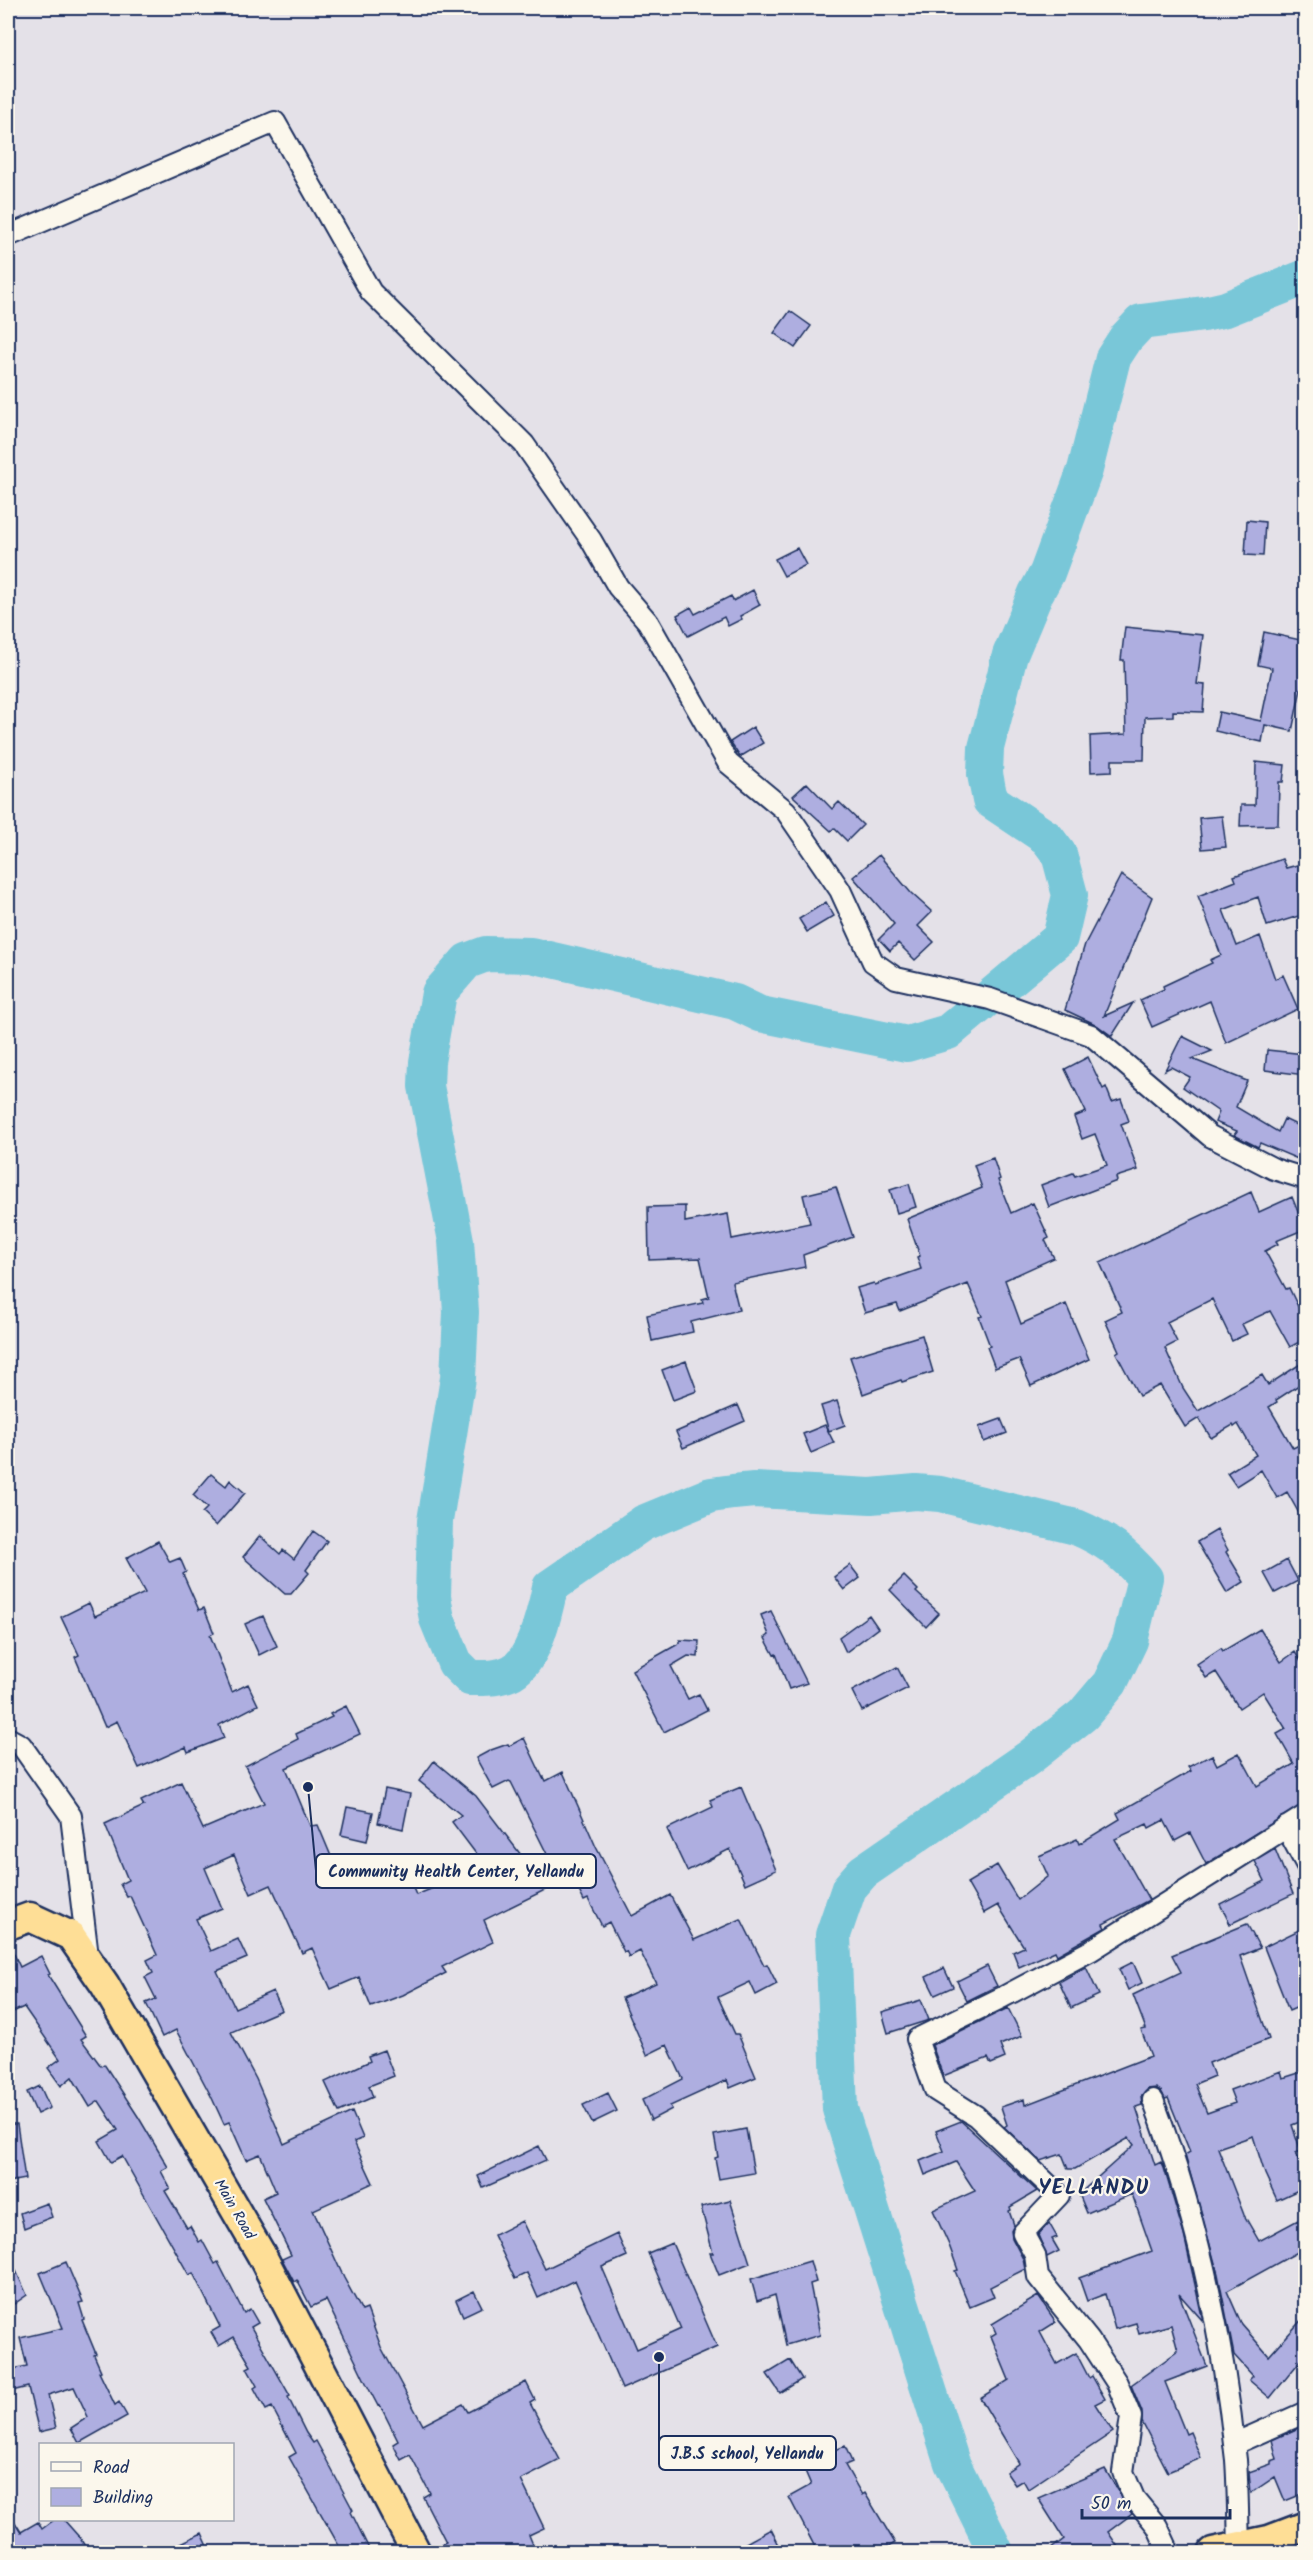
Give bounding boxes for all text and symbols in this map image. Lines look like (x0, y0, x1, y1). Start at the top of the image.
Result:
callout: Community Health Center, Yellandu (316, 1854, 596, 1888)
text: Community Health Center, Yellandu (328, 1860, 584, 1885)
district label: YELLANDU (1038, 2172, 1150, 2205)
street label: Main Road (207, 2175, 261, 2245)
callout: J.B.S school, Yellandu (659, 2436, 836, 2470)
text: J.B.S school, Yellandu (671, 2442, 824, 2467)
legend (39, 2443, 234, 2521)
text: Road (93, 2454, 130, 2483)
scale bar (1082, 2482, 1230, 2520)
text: Building (93, 2484, 153, 2513)
text: 50 m (1091, 2490, 1131, 2519)

